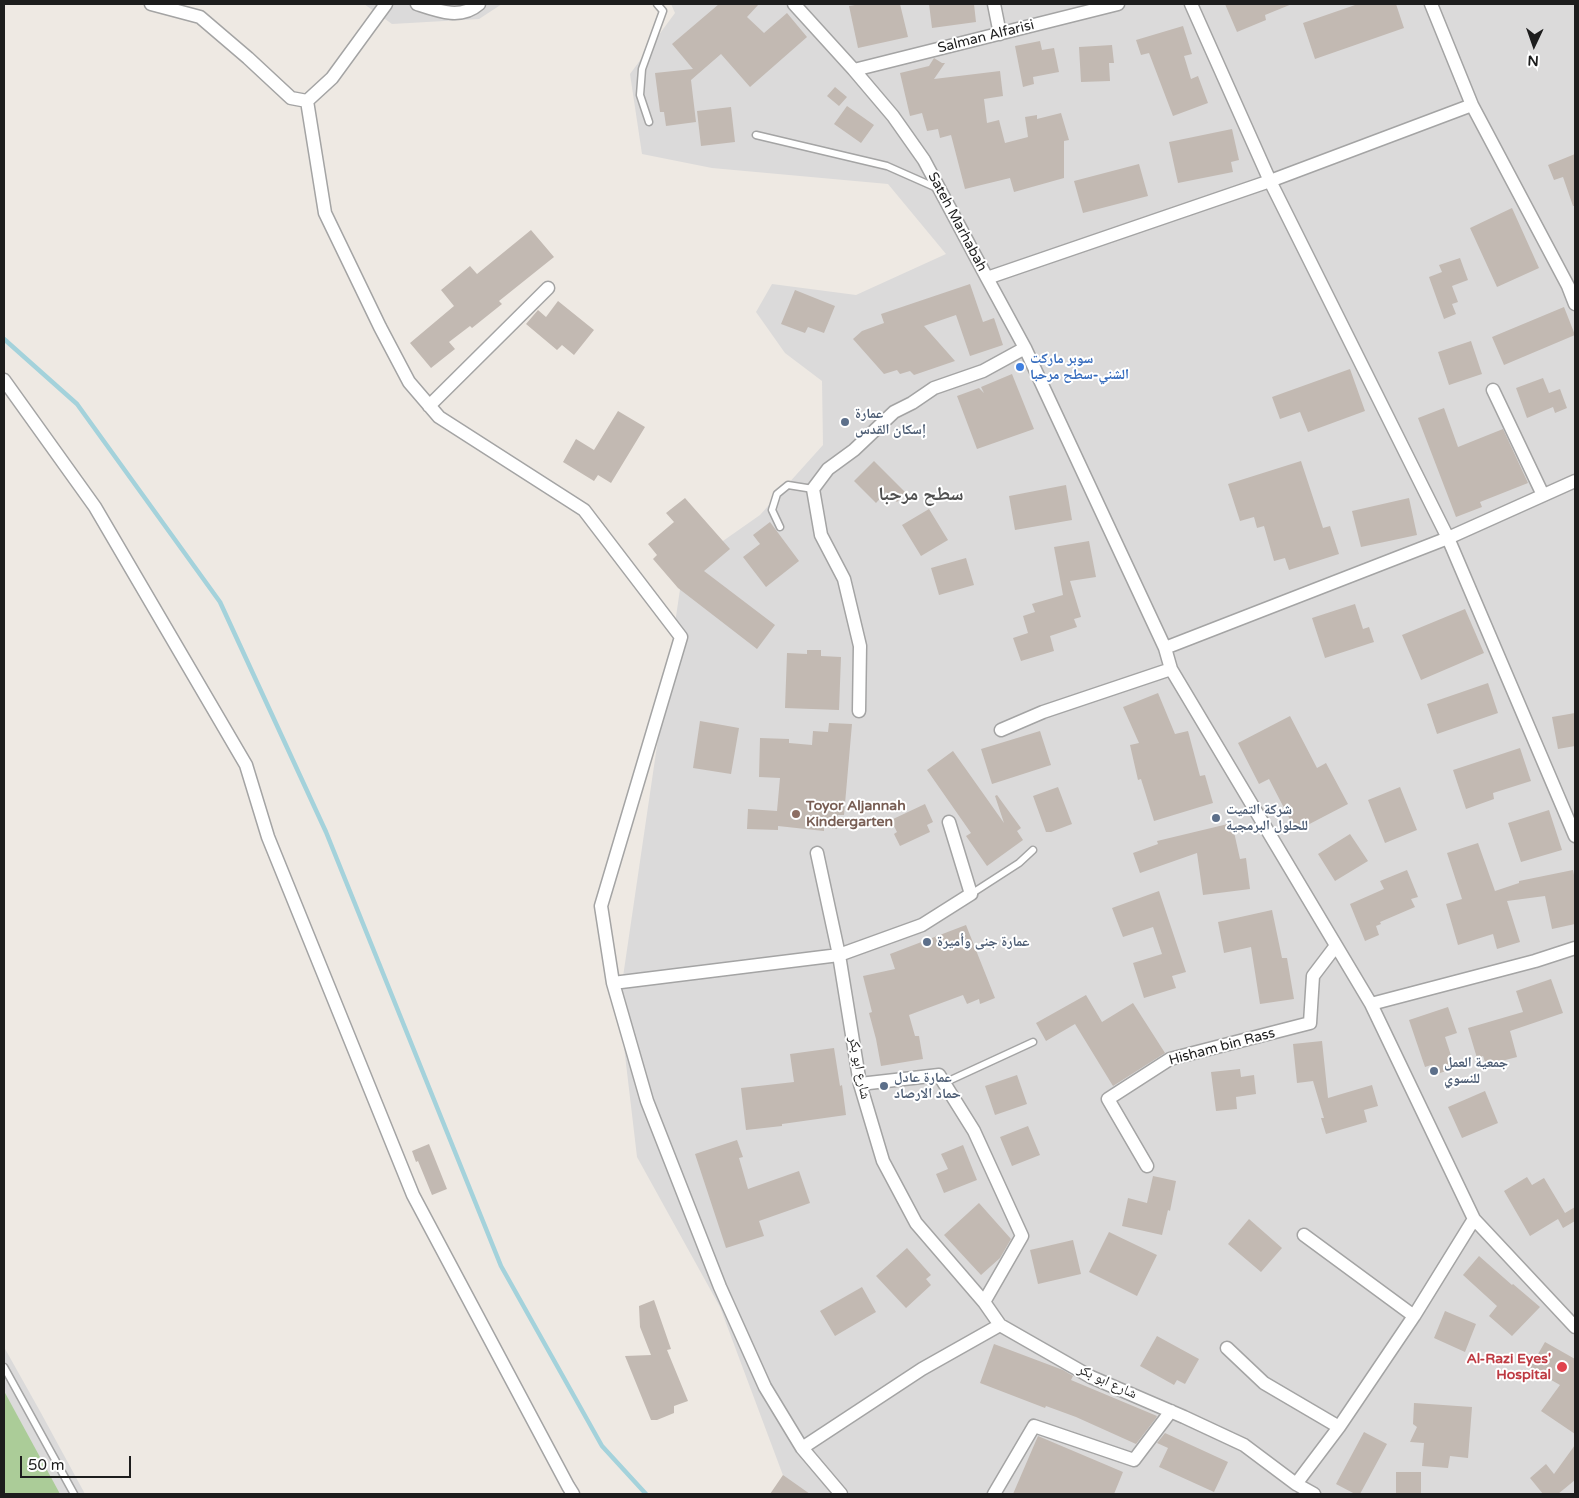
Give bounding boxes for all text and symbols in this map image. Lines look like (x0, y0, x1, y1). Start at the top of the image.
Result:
street label: Salman Alfarisi (936, 17, 1036, 57)
north arrow (1509, 20, 1559, 70)
text: N (1527, 52, 1539, 69)
street label: Sateh Marhabah (924, 169, 990, 275)
place label: سوبر ماركت الشني-سطح مرحبا (1030, 351, 1129, 384)
marker: سوبر ماركت الشني-سطح مرحبا (1014, 361, 1026, 373)
place label: عمارة إسكان القدس (855, 406, 926, 438)
marker: عمارة إسكان القدس (839, 416, 851, 428)
district label: سطح مرحبا (878, 484, 964, 506)
place label: Toyor Aljannah Kindergarten (806, 798, 906, 830)
place label: شركة التميت للحلول البرمجية (1226, 802, 1308, 834)
marker: Toyor Aljannah Kindergarten (790, 808, 802, 820)
marker: شركة التميت للحلول البرمجية (1210, 812, 1222, 824)
place label: عمارة جنى وأميرة (937, 934, 1029, 950)
marker: عمارة جنى وأميرة (921, 936, 933, 948)
street label: Hisham bin Rass (1167, 1025, 1277, 1069)
street label: شارع ابو بكر (845, 1035, 873, 1101)
place label: جمعية العمل للنسوي (1444, 1055, 1508, 1088)
marker: جمعية العمل للنسوي (1428, 1065, 1440, 1077)
place label: عمارة عادل حماد الارصاد (894, 1070, 961, 1102)
marker: عمارة عادل حماد الارصاد (878, 1080, 890, 1092)
place label: Al-Razi Eyes' Hospital (1466, 1351, 1551, 1384)
marker: Al-Razi Eyes' Hospital (1555, 1360, 1569, 1374)
street label: شارع ابو بكر (1075, 1361, 1139, 1403)
scale bar (22, 1446, 134, 1478)
text: 50 m (28, 1456, 65, 1474)

